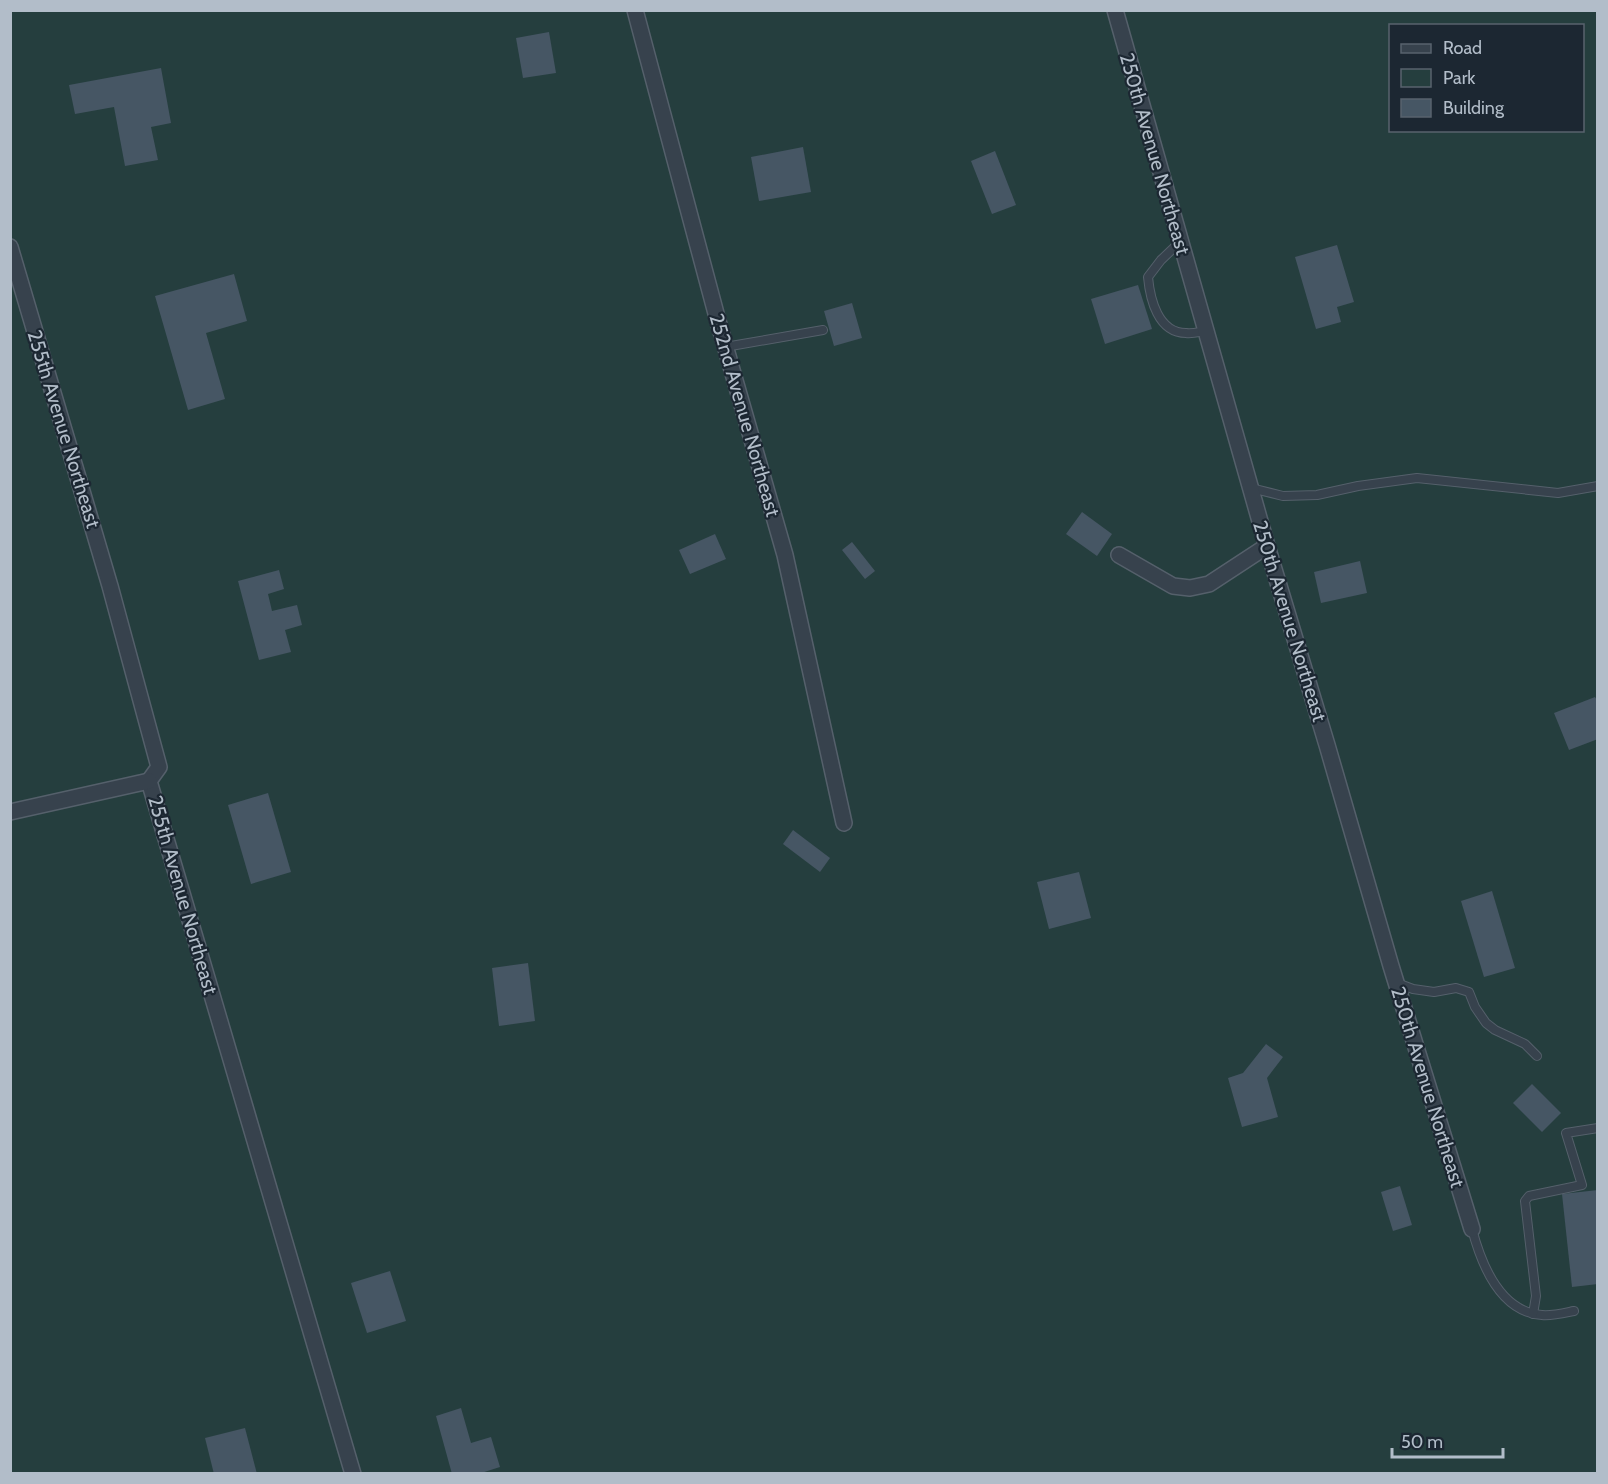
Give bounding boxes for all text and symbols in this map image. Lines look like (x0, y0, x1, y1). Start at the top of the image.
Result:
legend (1389, 24, 1584, 132)
text: Road (1443, 37, 1482, 59)
street label: 250th Avenue Northeast (1115, 50, 1195, 258)
text: Park (1443, 67, 1476, 89)
text: Building (1443, 97, 1505, 119)
street label: 252nd Avenue Northeast (705, 311, 786, 520)
street label: 255th Avenue Northeast (22, 327, 106, 531)
street label: 250th Avenue Northeast (1248, 518, 1332, 725)
street label: 255th Avenue Northeast (143, 793, 223, 997)
street label: 250th Avenue Northeast (1386, 984, 1470, 1191)
scale bar (1392, 1421, 1503, 1459)
text: 50 m (1401, 1431, 1443, 1453)

